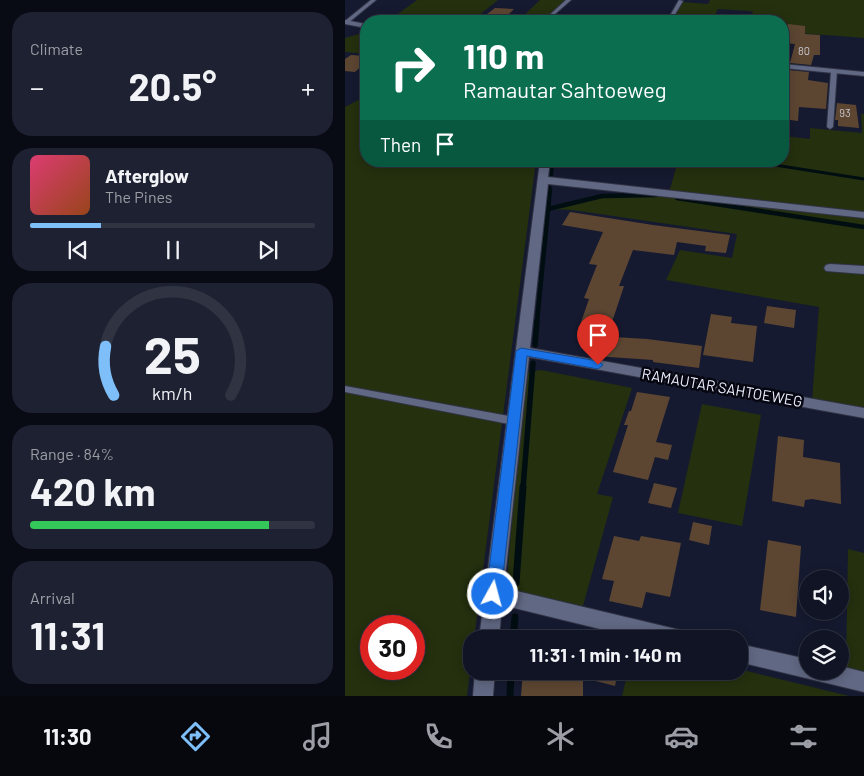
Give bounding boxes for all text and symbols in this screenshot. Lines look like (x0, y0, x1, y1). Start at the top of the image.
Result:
text: 110 m (463, 34, 544, 76)
icon: right (380, 35, 445, 100)
text: Climate (30, 39, 83, 58)
house number: 80 (798, 44, 810, 57)
text: 20.5° (129, 63, 216, 109)
text: − (30, 70, 44, 104)
text: + (301, 70, 315, 104)
text: Ramautar Sahtoeweg (463, 76, 667, 102)
house number: 93 (839, 106, 851, 119)
icon: arrive (431, 130, 459, 158)
text: Then (380, 133, 421, 156)
text: Afterglow (105, 164, 189, 187)
text: The Pines (105, 187, 173, 206)
icon: previous (64, 236, 92, 264)
icon: pause (159, 236, 187, 264)
icon: next (254, 236, 282, 264)
pin (577, 314, 619, 365)
icon: arrive (584, 321, 612, 349)
text: 25 (144, 322, 201, 384)
street label: RAMAUTAR SAHTOEWEG (641, 364, 804, 410)
text: km/h (152, 382, 193, 404)
text: Range · 84% (30, 444, 114, 463)
text: 420 km (30, 468, 156, 514)
position arrow (466, 567, 518, 619)
map controls (799, 570, 849, 680)
button: sound (799, 570, 849, 620)
text: Arrival (30, 588, 75, 607)
text: 11:31 (30, 612, 105, 658)
speed limit sign: 30 (360, 615, 425, 680)
button: layers (799, 630, 849, 680)
text: 11:31 · 1 min · 140 m (530, 643, 681, 666)
icon: directions (178, 719, 213, 754)
icon: music (300, 719, 335, 754)
icon: phone (421, 719, 456, 754)
icon: climate (543, 719, 578, 754)
icon: car (664, 719, 699, 754)
icon: filters (786, 719, 821, 754)
text: 11:30 (43, 723, 91, 749)

